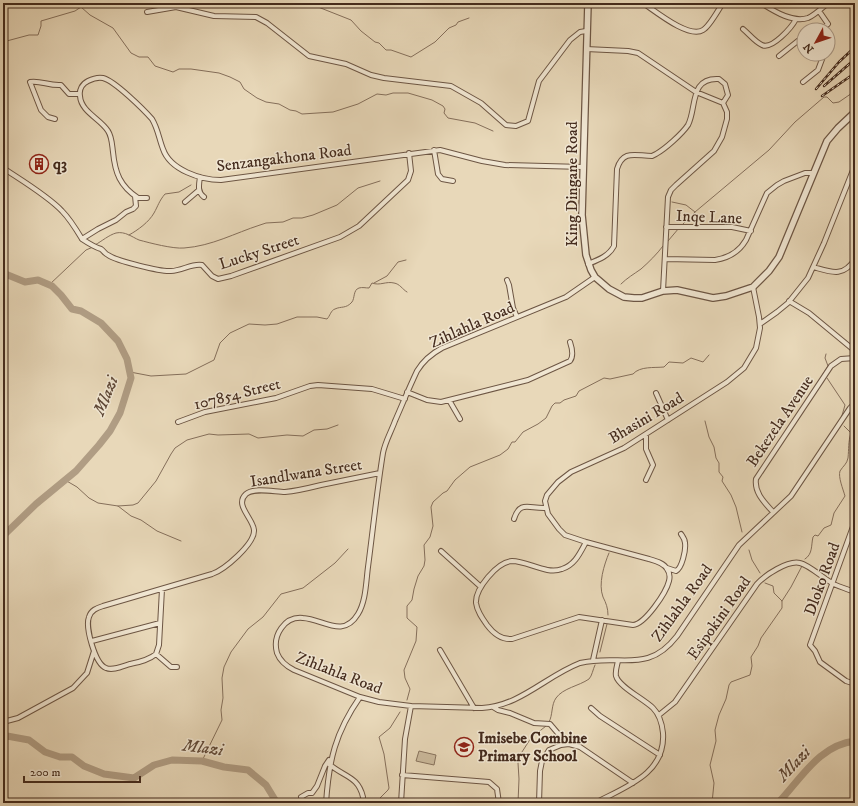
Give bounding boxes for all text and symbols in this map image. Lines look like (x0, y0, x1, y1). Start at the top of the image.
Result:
north arrow (796, 22, 836, 62)
text: N (801, 40, 817, 56)
street label: King Dingane Road (562, 121, 582, 247)
street label: Senzangakhona Road (215, 140, 353, 176)
building icon: q3 (28, 153, 50, 175)
place label: q3 (53, 154, 67, 175)
street label: Inqe Lane (676, 206, 743, 228)
street label: Lucky Street (216, 230, 302, 274)
street label: Zihlahla Road (426, 297, 518, 353)
street label: Bekezela Avenue (742, 371, 818, 470)
water label: Mlazi (88, 372, 124, 420)
street label: 107854 Street (192, 374, 282, 414)
street label: Bhasini Road (605, 388, 687, 448)
street label: Isandlwana Street (249, 454, 363, 492)
street label: Dloko Road (800, 540, 844, 618)
street label: Zihlahla Road (647, 560, 717, 646)
street label: Esipokini Road (683, 572, 755, 664)
street label: Zihlahla Road (293, 647, 385, 699)
place label: Imisebe Combine Primary School (478, 728, 588, 766)
water label: Mlazi (181, 734, 226, 762)
school or university icon: Imisebe Combine Primary School (453, 736, 475, 758)
water label: Mlazi (771, 741, 817, 787)
scale bar (24, 758, 140, 784)
text: 200 m (30, 765, 60, 780)

